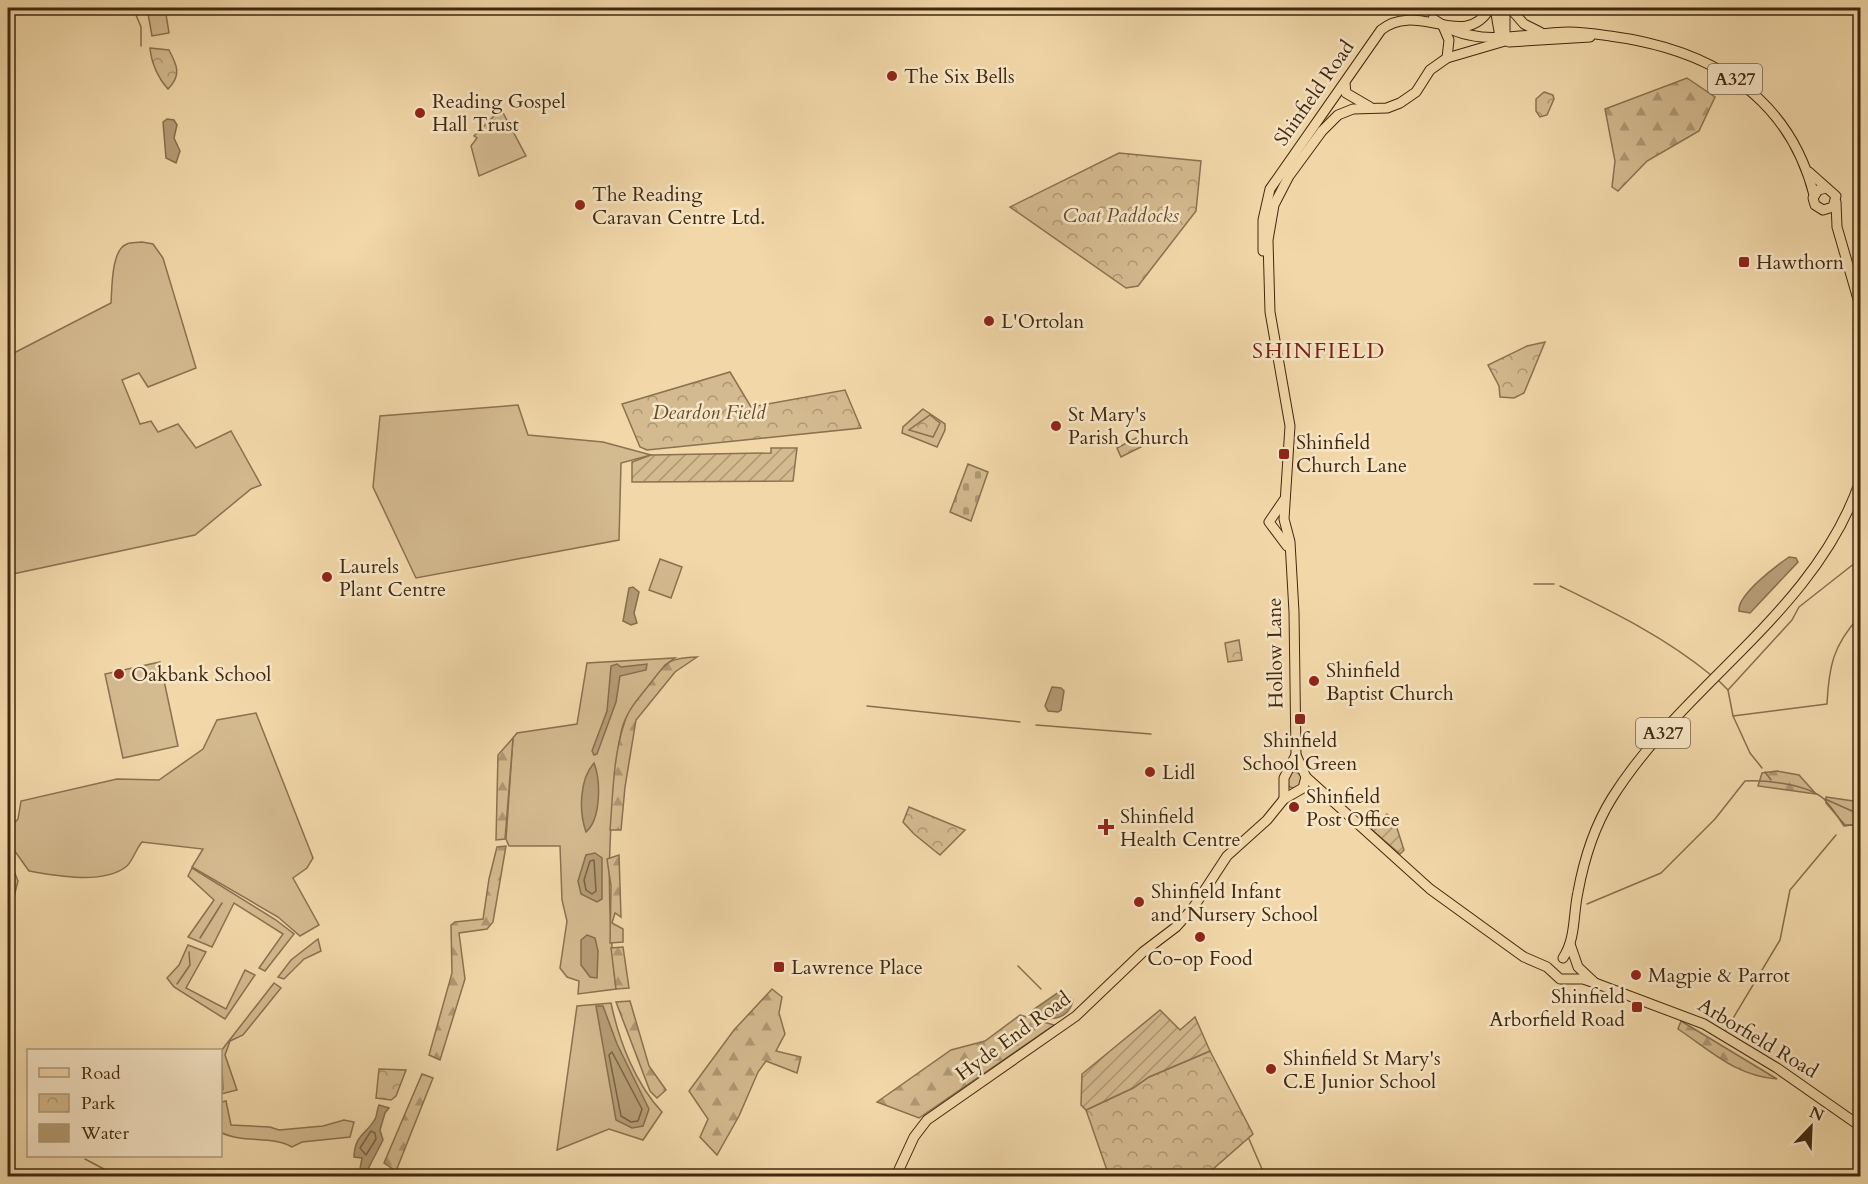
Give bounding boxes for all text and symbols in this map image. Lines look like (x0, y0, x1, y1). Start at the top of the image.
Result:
street label: Shinfield Road (1268, 34, 1361, 151)
place label: The Six Bells (904, 63, 1015, 90)
road number: A327 (1708, 64, 1762, 94)
marker: The Six Bells (885, 69, 899, 83)
place label: Reading Gospel Hall Trust (432, 88, 566, 138)
marker: Reading Gospel Hall Trust (413, 106, 427, 120)
place label: The Reading Caravan Centre Ltd. (592, 181, 765, 231)
marker: The Reading Caravan Centre Ltd. (573, 198, 587, 212)
park label: Coat Paddocks (1063, 202, 1179, 229)
place label: Hawthorn (1756, 249, 1845, 276)
marker: Hawthorn (1737, 255, 1751, 269)
place label: L'Ortolan (1001, 308, 1085, 335)
marker: L'Ortolan (982, 314, 996, 328)
district label: SHINFIELD (1252, 336, 1386, 366)
park label: Deardon Field (652, 399, 767, 426)
place label: St Mary's Parish Church (1068, 401, 1189, 451)
marker: St Mary's Parish Church (1049, 419, 1063, 433)
place label: Shinfield Church Lane (1296, 429, 1407, 479)
marker: Shinfield Church Lane (1277, 447, 1291, 461)
place label: Laurels Plant Centre (339, 553, 446, 603)
marker: Laurels Plant Centre (320, 570, 334, 584)
street label: Hollow Lane (1261, 597, 1289, 709)
place label: Shinfield Baptist Church (1326, 657, 1454, 707)
place label: Oakbank School (131, 661, 271, 688)
marker: Oakbank School (112, 667, 126, 681)
marker: Shinfield Baptist Church (1307, 674, 1321, 688)
marker: Shinfield School Green (1293, 712, 1307, 726)
road number: A327 (1636, 718, 1690, 748)
place label: Shinfield School Green (1243, 727, 1358, 777)
place label: Lidl (1162, 759, 1195, 786)
marker: Lidl (1143, 765, 1157, 779)
place label: Shinfield Post Office (1306, 783, 1400, 833)
marker: Shinfield Post Office (1287, 800, 1301, 814)
place label: Shinfield Health Centre (1120, 803, 1241, 853)
marker: Shinfield Health Centre (1097, 818, 1115, 836)
place label: Shinfield Infant and Nursery School (1151, 878, 1318, 928)
marker: Shinfield Infant and Nursery School (1132, 895, 1146, 909)
marker: Co-op Food (1193, 930, 1207, 944)
place label: Co-op Food (1147, 945, 1253, 972)
place label: Lawrence Place (791, 954, 923, 981)
marker: Lawrence Place (772, 960, 786, 974)
place label: Magpie & Parrot (1648, 962, 1791, 989)
marker: Magpie & Parrot (1629, 968, 1643, 982)
place label: Shinfield Arborfield Road (1489, 983, 1625, 1033)
street label: Hyde End Road (950, 985, 1076, 1087)
street label: Arborfield Road (1693, 991, 1823, 1085)
marker: Shinfield Arborfield Road (1630, 1000, 1644, 1014)
place label: Shinfield St Mary's C.E Junior School (1283, 1045, 1441, 1095)
legend (27, 1049, 222, 1157)
text: Road (81, 1061, 121, 1086)
marker: Shinfield St Mary's C.E Junior School (1264, 1062, 1278, 1076)
text: Park (81, 1091, 116, 1116)
north arrow (1781, 1097, 1841, 1157)
text: N (1806, 1101, 1827, 1127)
text: Water (80, 1121, 130, 1146)

